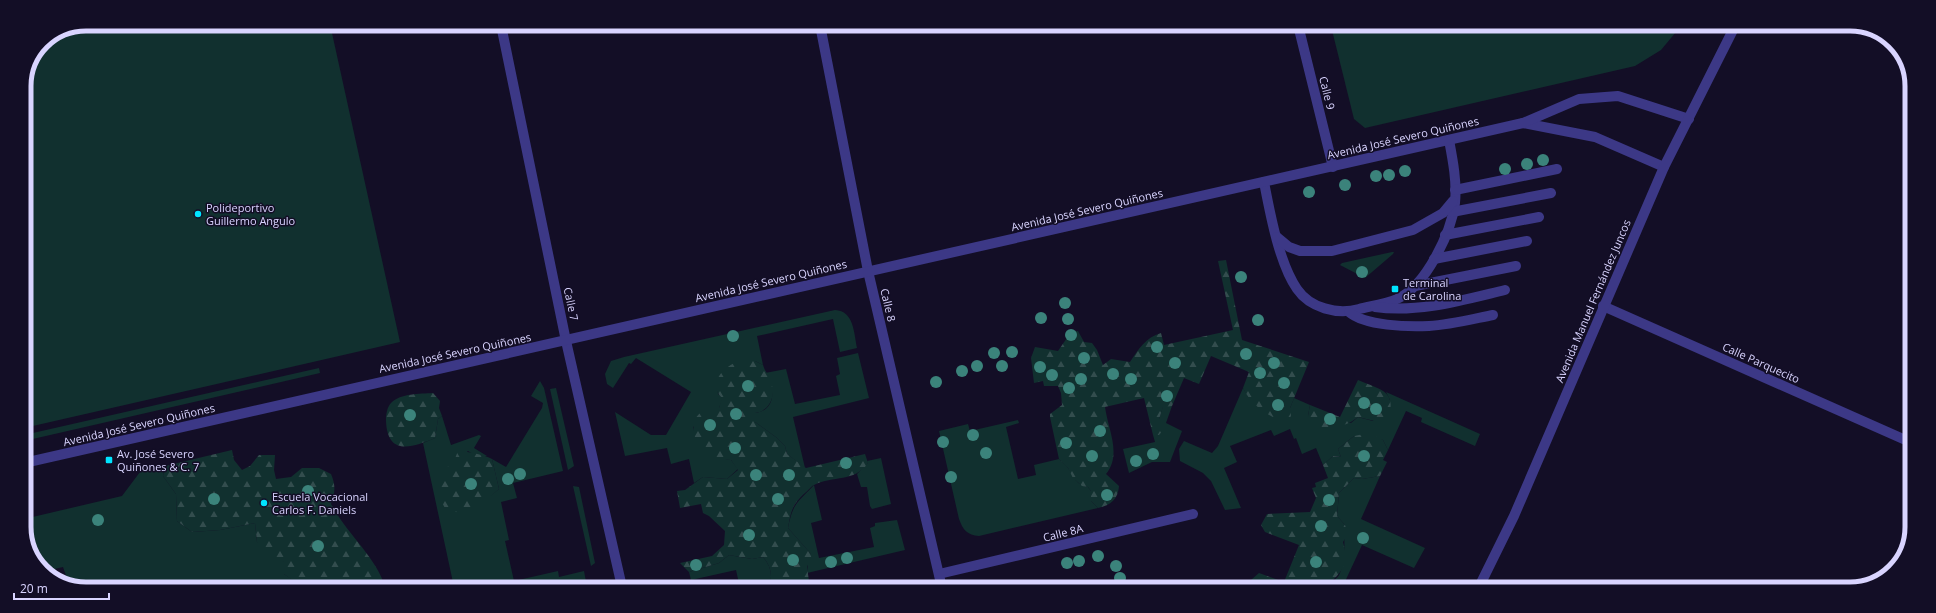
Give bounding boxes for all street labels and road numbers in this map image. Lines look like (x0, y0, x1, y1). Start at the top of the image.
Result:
street label: Calle 9 (1316, 75, 1339, 111)
street label: Avenida José Severo Quiñones (1326, 113, 1480, 162)
street label: Avenida José Severo Quiñones (1010, 185, 1164, 234)
street label: Avenida Manuel Fernández Juncos (1551, 217, 1634, 385)
street label: Avenida José Severo Quiñones (694, 256, 848, 305)
street label: Calle 7 (561, 286, 582, 322)
street label: Calle 8 (877, 287, 900, 323)
street label: Avenida José Severo Quiñones (377, 329, 532, 376)
street label: Calle Parquecito (1720, 339, 1803, 386)
street label: Avenida José Severo Quiñones (62, 400, 216, 449)
street label: Calle 8A (1041, 520, 1085, 545)

